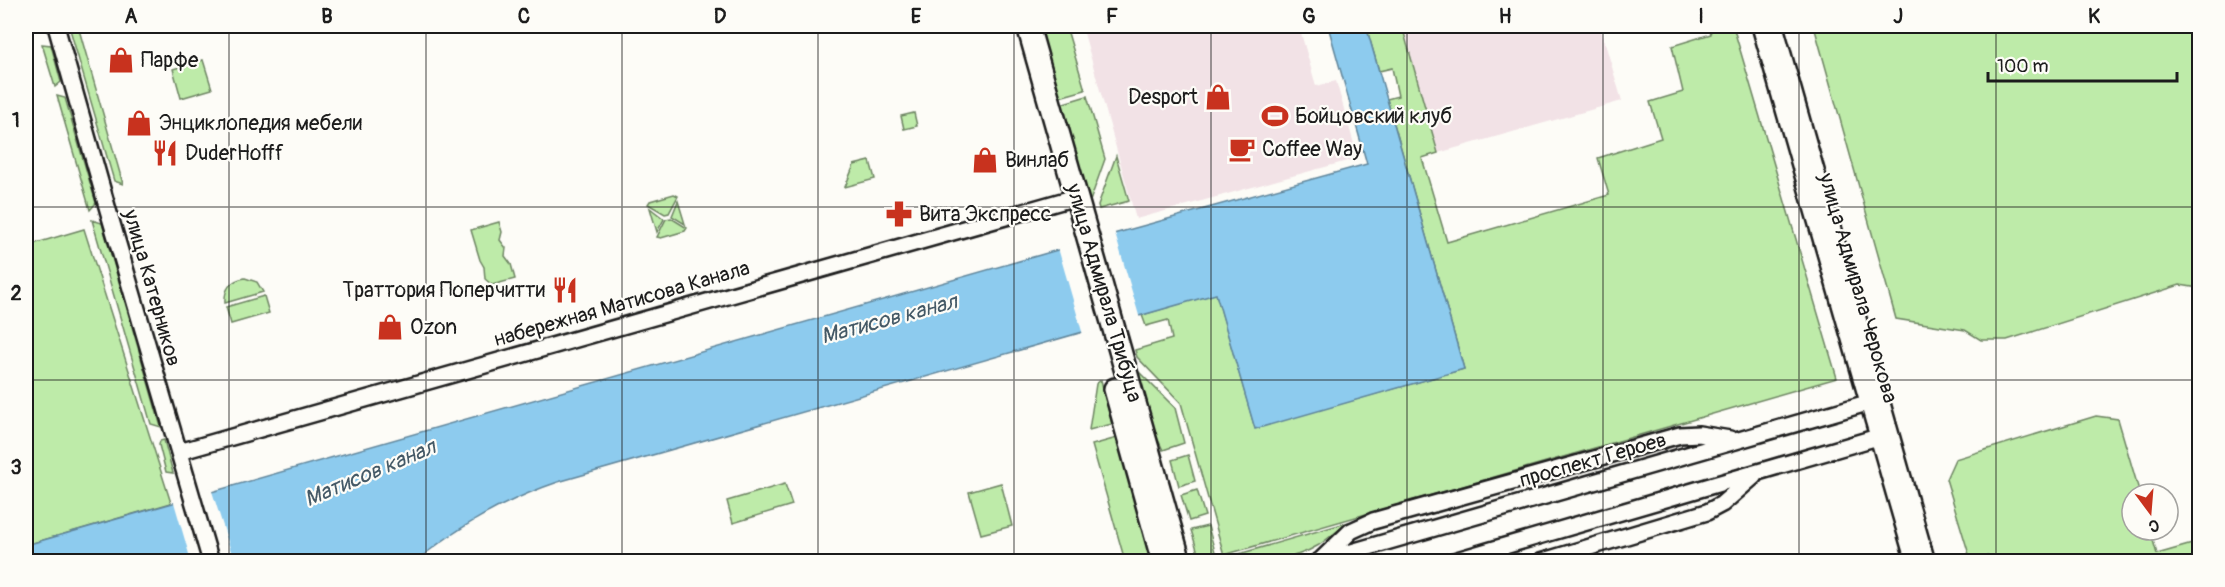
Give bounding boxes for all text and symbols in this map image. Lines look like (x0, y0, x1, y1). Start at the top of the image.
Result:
text: A (125, 4, 138, 29)
text: B (321, 4, 333, 29)
text: C (518, 4, 530, 29)
text: D (714, 4, 727, 29)
text: E (911, 4, 922, 29)
text: F (1106, 4, 1118, 29)
text: G (1302, 4, 1316, 29)
text: H (1499, 4, 1512, 29)
text: I (1698, 4, 1704, 29)
text: J (1893, 4, 1903, 29)
text: K (2088, 4, 2100, 29)
shop icon: Парфе (106, 45, 136, 75)
scale bar (1988, 45, 2177, 83)
place label: Парфе (141, 47, 199, 74)
text: 100 m (1997, 55, 2049, 78)
shop icon: Desport (1203, 82, 1233, 112)
place label: Desport (1128, 84, 1199, 111)
sports icon: Бойцовский клуб (1260, 101, 1290, 131)
place label: Бойцовский клуб (1295, 103, 1452, 130)
text: 1 (12, 108, 20, 133)
shop icon: Энциклопедия мебели (124, 108, 154, 138)
place label: Энциклопедия мебели (159, 110, 362, 137)
cafe icon: Coffee Way (1227, 134, 1257, 164)
place label: Coffee Way (1262, 136, 1362, 163)
restaurant icon: DuderHofff (150, 138, 180, 168)
place label: DuderHofff (185, 140, 284, 167)
shop icon: Винлаб (970, 145, 1000, 175)
place label: Винлаб (1005, 147, 1069, 174)
street label: улица Адмирала Черокова (1812, 169, 1904, 406)
street label: улица Адмирала Трибуца (1060, 180, 1148, 405)
pharmacy icon: Вита Экспресс (884, 199, 914, 229)
place label: Вита Экспресс (919, 201, 1051, 228)
street label: улица Катерников (116, 206, 187, 369)
street label: набережная Матисова Канала (491, 255, 753, 353)
restaurant icon: Траттория Поперчитти (550, 275, 580, 305)
place label: Траттория Поперчитти (342, 277, 545, 304)
text: 2 (10, 281, 22, 306)
water label: Матисов канал (818, 287, 962, 351)
shop icon: Ozon (375, 312, 405, 342)
place label: Ozon (410, 314, 457, 341)
street label: проспект Героев (1516, 426, 1670, 494)
water label: Матисов канал (300, 432, 442, 513)
text: 3 (10, 455, 22, 480)
north arrow (2120, 482, 2180, 542)
text: С (2146, 514, 2161, 536)

